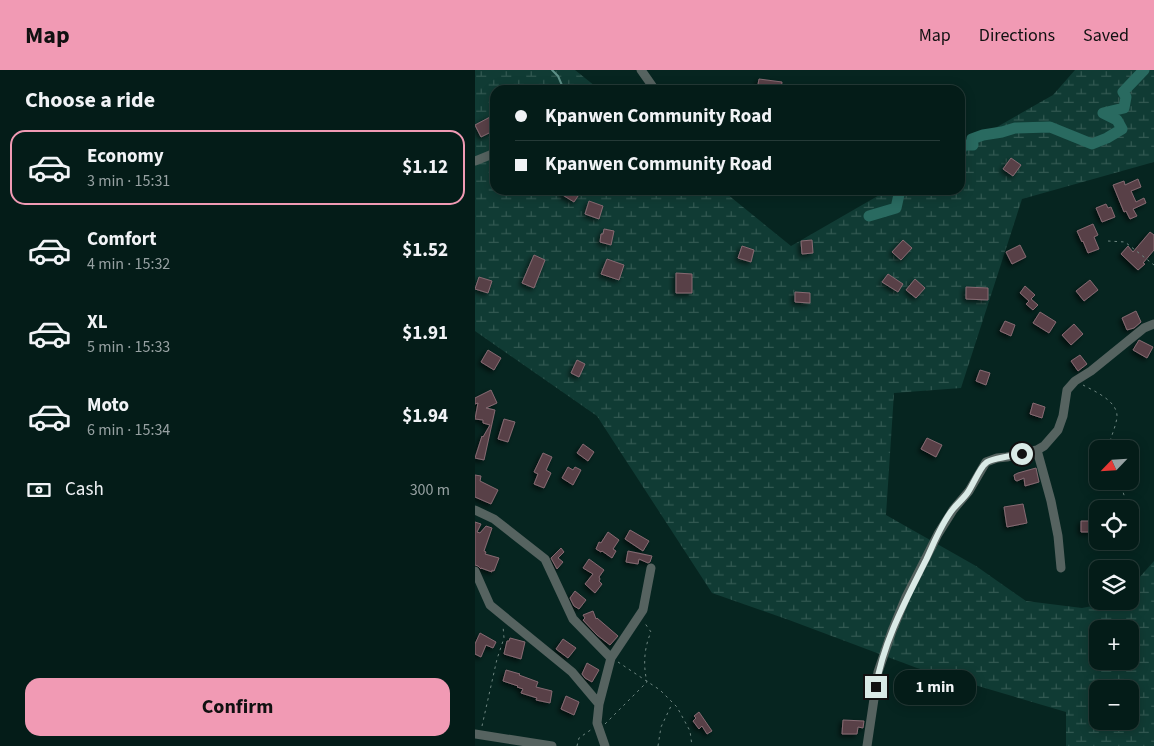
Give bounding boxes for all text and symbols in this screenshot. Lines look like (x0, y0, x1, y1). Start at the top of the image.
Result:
text: Map (25, 18, 70, 53)
text: Map (919, 23, 951, 48)
text: Directions (979, 23, 1055, 48)
text: Saved (1083, 23, 1129, 48)
text: Choose a ride (25, 84, 155, 116)
text: Kpanwen Community Road (545, 103, 772, 130)
text: Economy (87, 143, 164, 170)
icon: car (27, 145, 72, 190)
text: Kpanwen Community Road (545, 151, 772, 178)
text: $1.12 (402, 154, 448, 181)
text: 3 min · 15:31 (87, 170, 170, 192)
text: Comfort (87, 226, 157, 253)
icon: car (27, 228, 72, 273)
text: $1.52 (402, 237, 448, 264)
text: 4 min · 15:32 (87, 253, 170, 275)
text: XL (87, 309, 108, 336)
icon: car (27, 311, 72, 356)
text: $1.91 (402, 320, 448, 347)
text: 5 min · 15:33 (87, 336, 170, 358)
text: Moto (87, 392, 129, 419)
icon: car (27, 394, 72, 439)
text: $1.94 (402, 403, 448, 430)
text: 6 min · 15:34 (87, 419, 170, 441)
north arrow (1089, 440, 1139, 490)
map controls (1089, 440, 1139, 730)
route start (1011, 443, 1033, 465)
icon: cash (25, 476, 53, 504)
text: Cash (65, 476, 104, 503)
text: 300 m (410, 479, 450, 501)
button: locate (1089, 500, 1139, 550)
button: layers (1089, 560, 1139, 610)
button: + (1089, 620, 1139, 670)
callout: 1 min (893, 670, 976, 704)
route end (865, 676, 887, 698)
text: 1 min (916, 676, 954, 698)
button: Confirm (25, 678, 450, 736)
button: − (1089, 680, 1139, 730)

